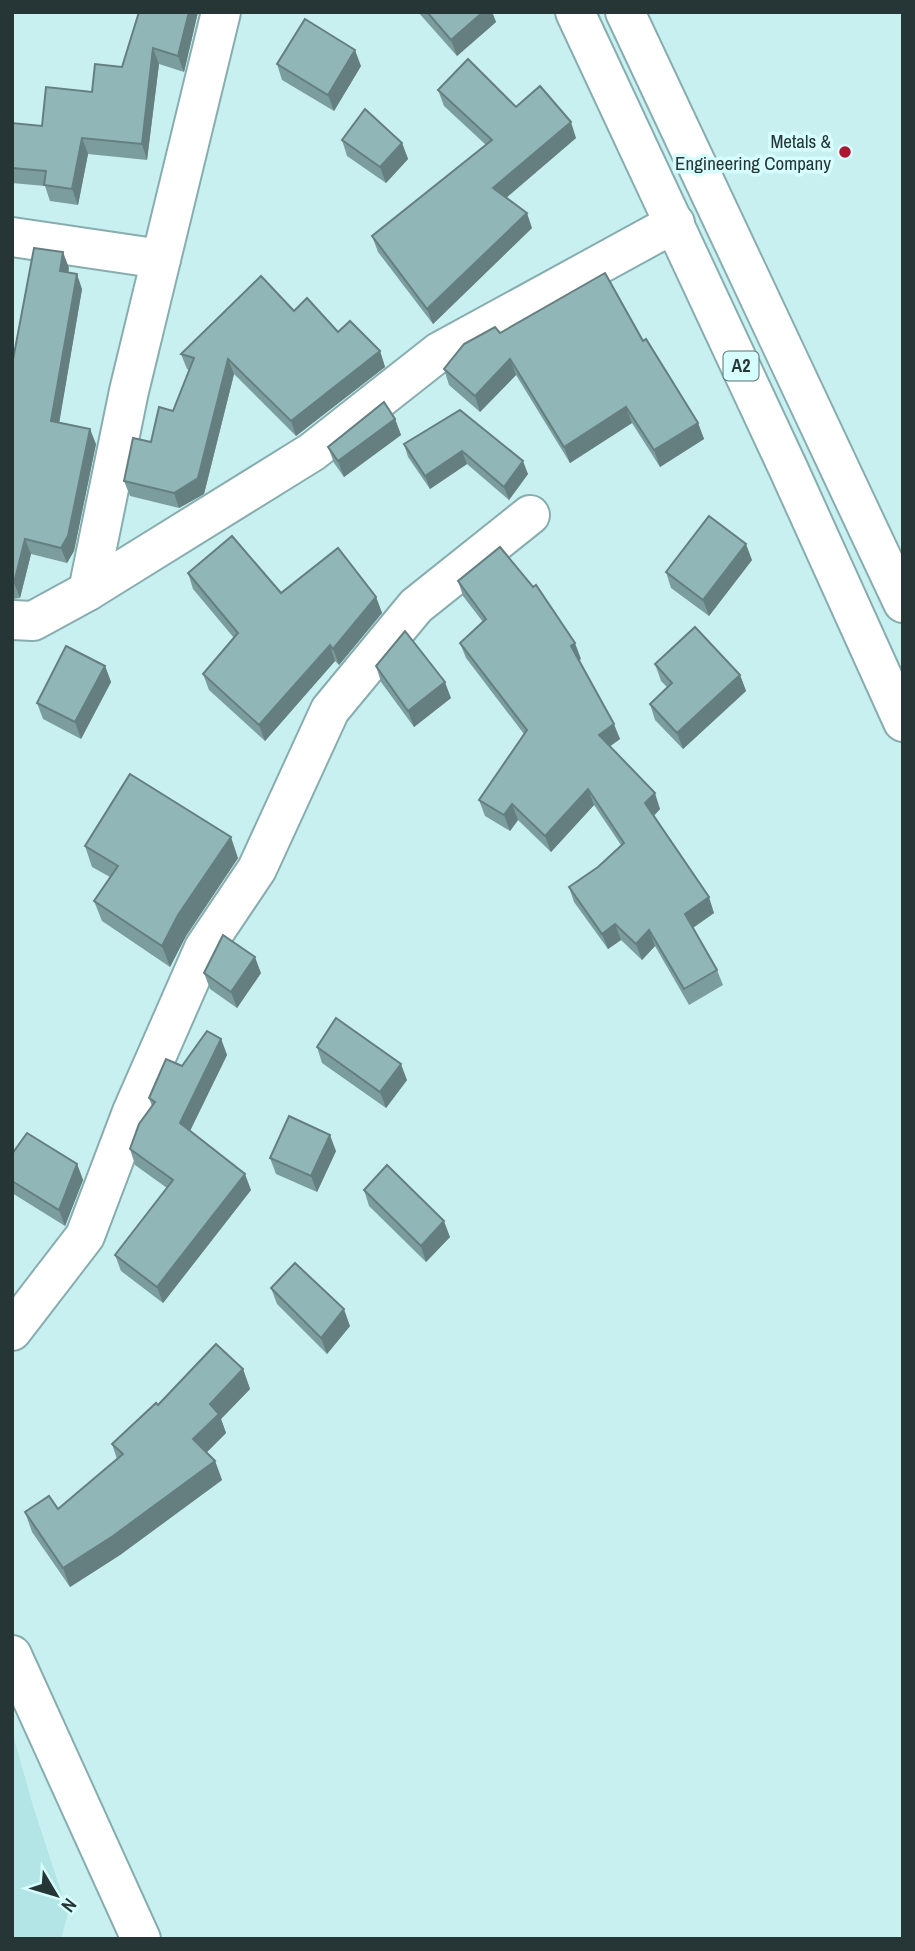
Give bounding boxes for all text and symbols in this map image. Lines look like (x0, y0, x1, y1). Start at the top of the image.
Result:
place label: Metals & Engineering Company (675, 128, 832, 176)
marker: Metals & Engineering Company (837, 144, 853, 160)
road number: A2 (724, 352, 758, 380)
north arrow (21, 1860, 91, 1930)
text: N (56, 1893, 83, 1918)

